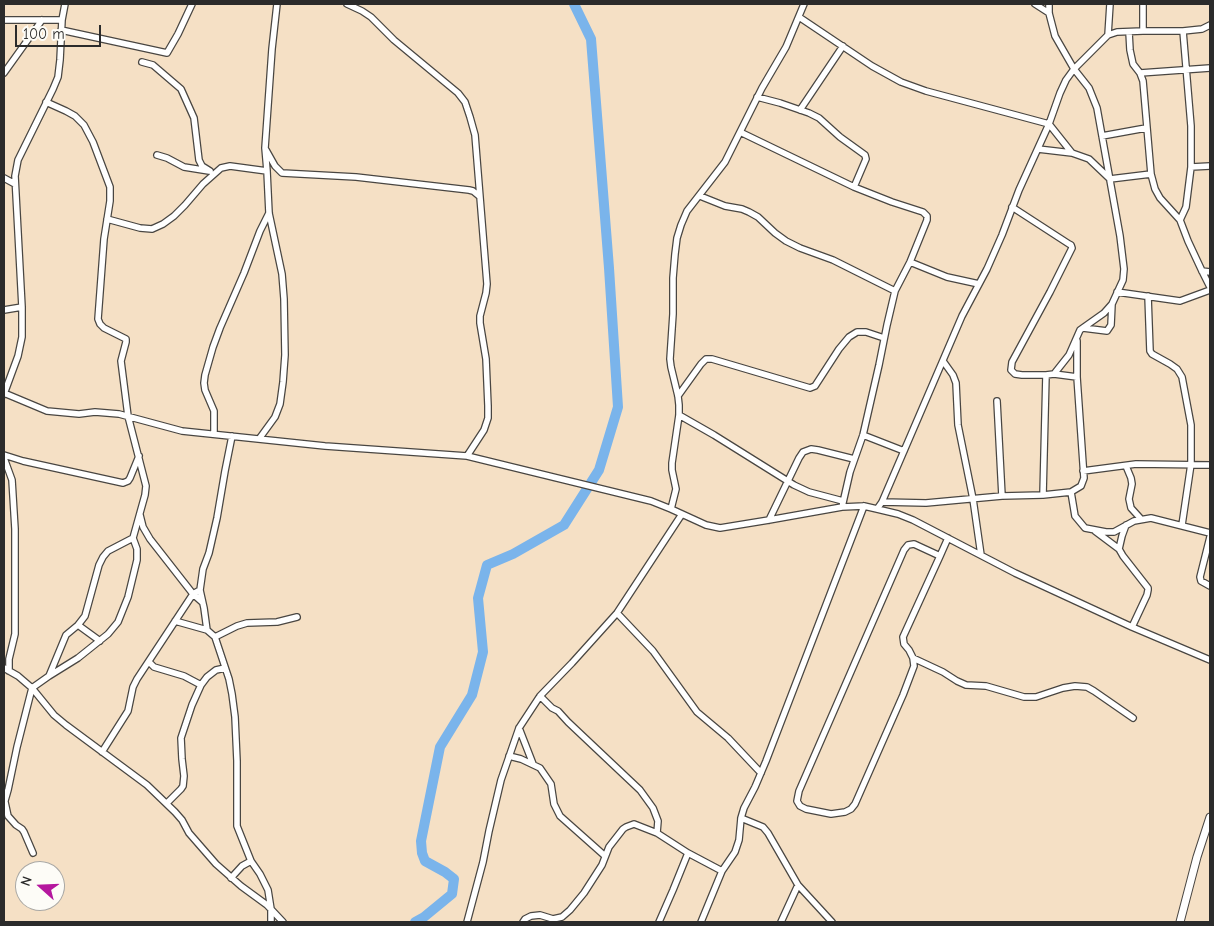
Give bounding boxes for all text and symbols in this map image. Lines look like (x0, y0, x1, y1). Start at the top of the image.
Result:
scale bar (18, 15, 104, 47)
text: 100 m (23, 25, 65, 43)
north arrow (15, 861, 65, 911)
text: N (17, 874, 36, 888)

